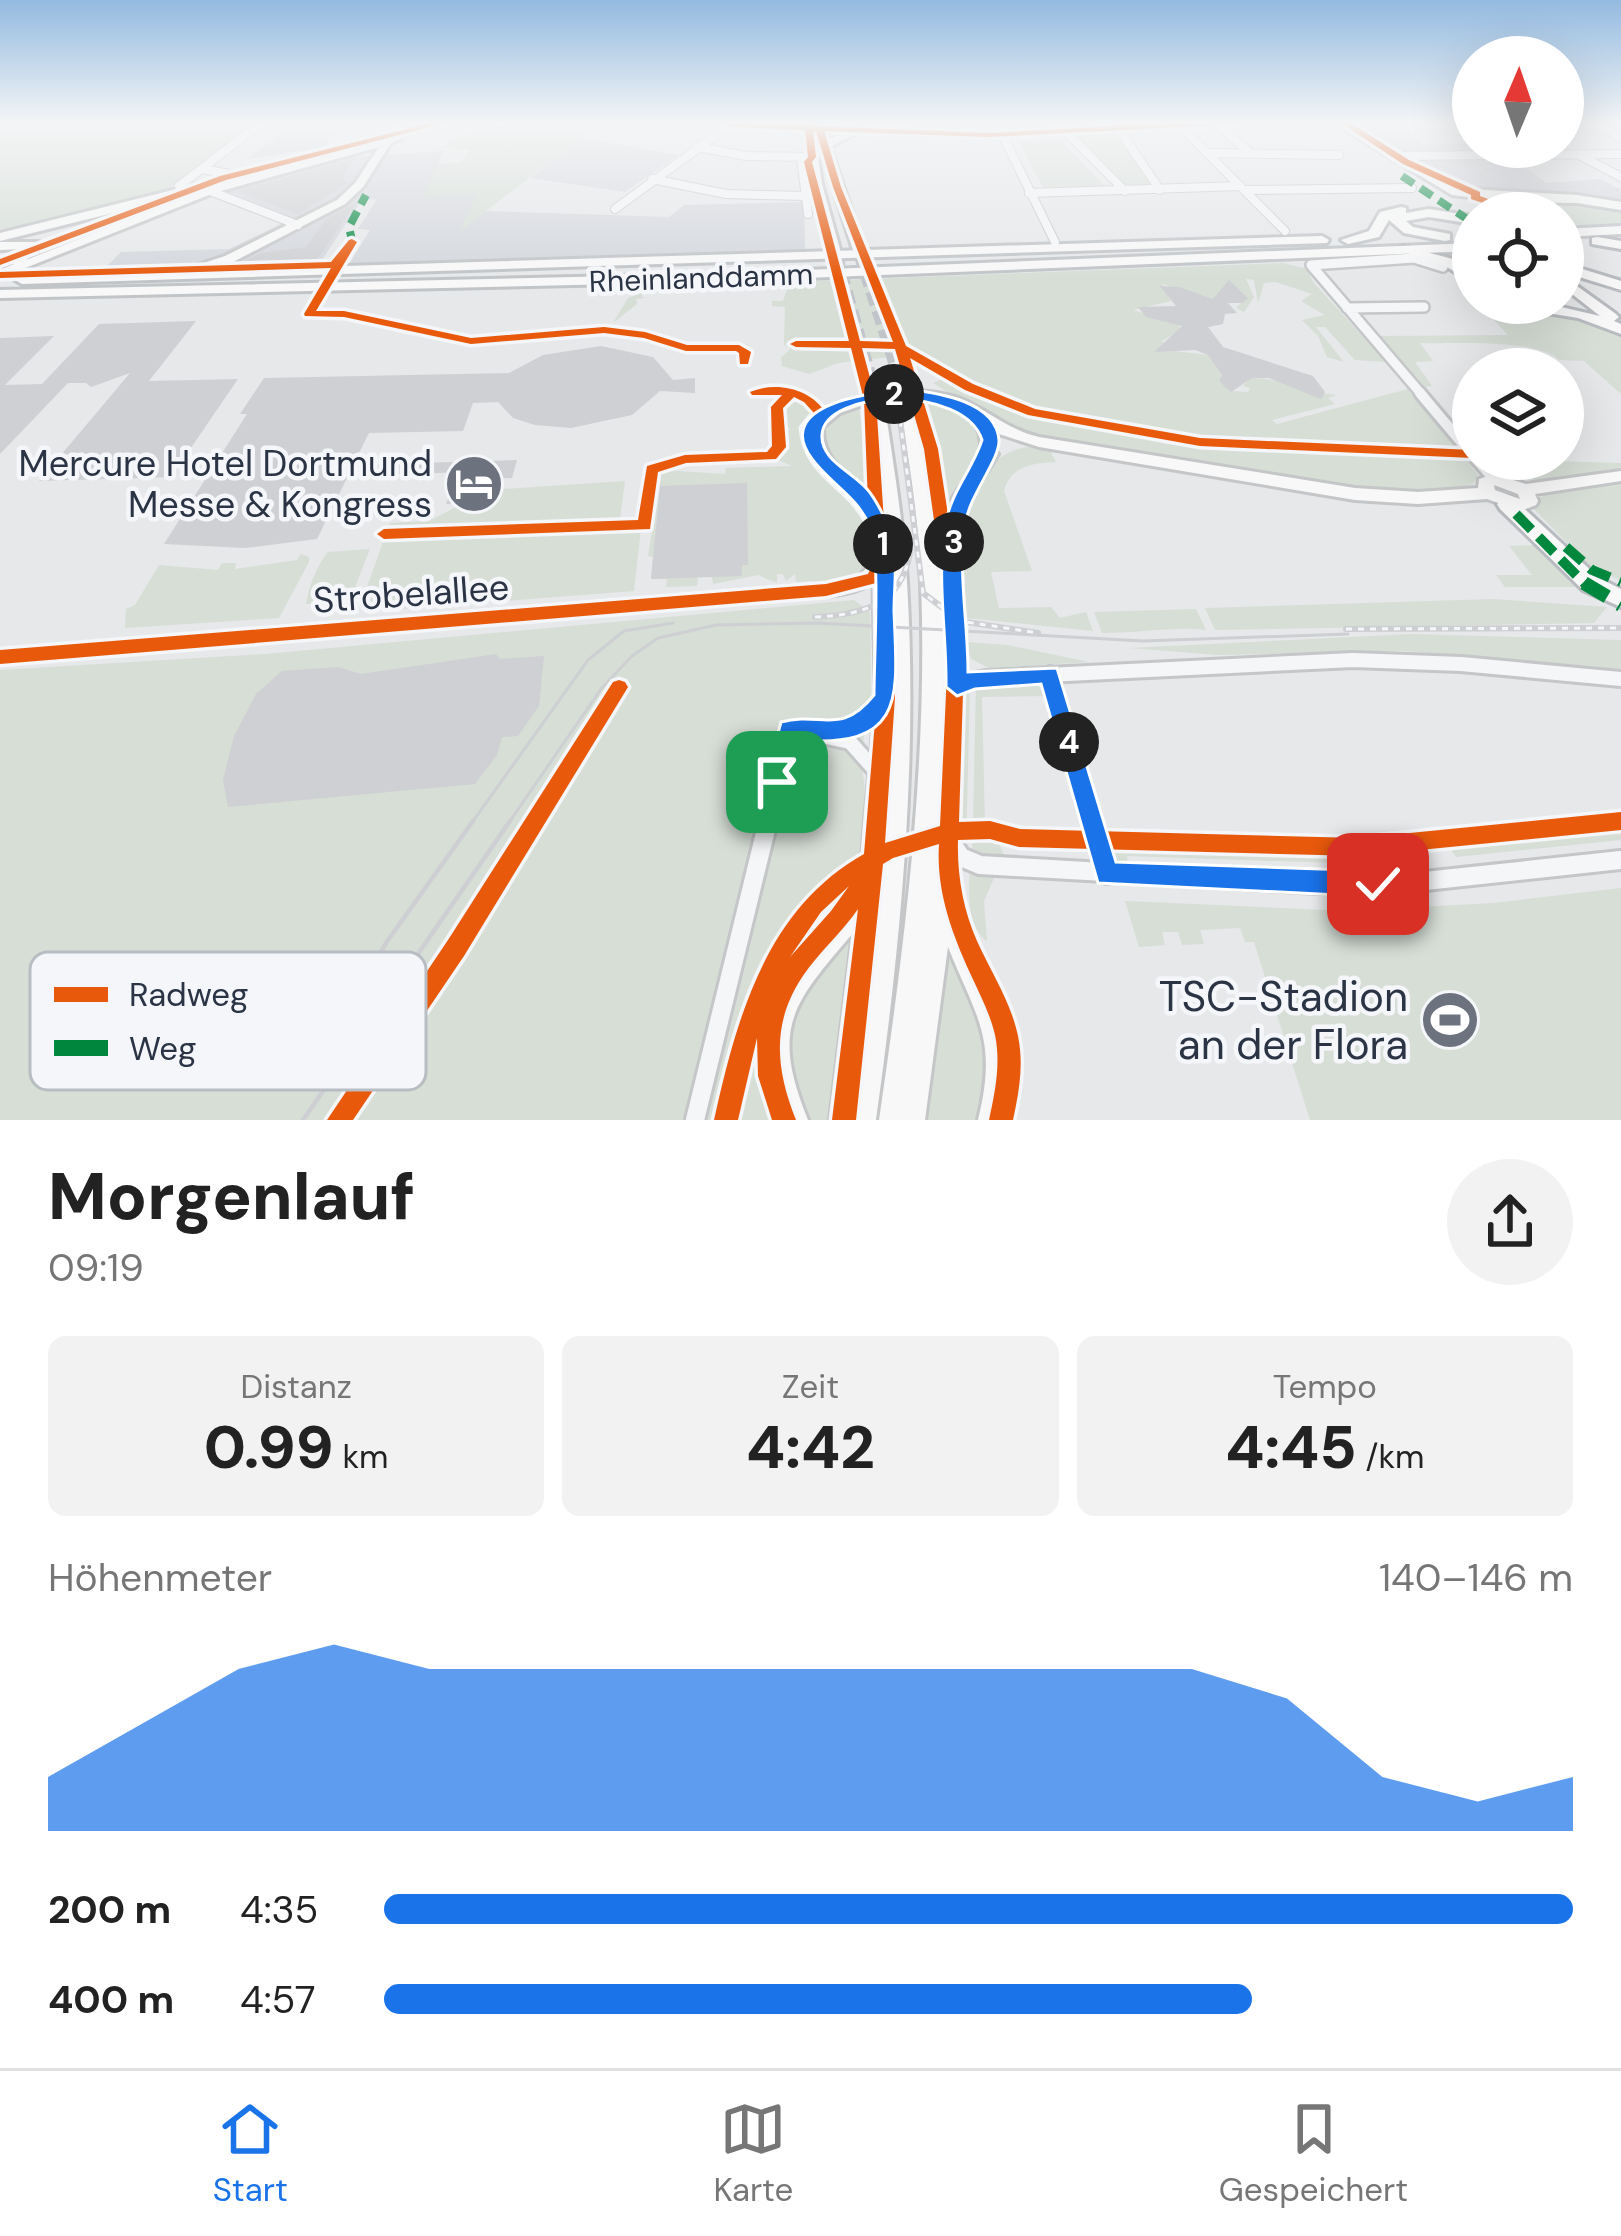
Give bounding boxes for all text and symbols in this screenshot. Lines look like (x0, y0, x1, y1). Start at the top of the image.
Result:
north arrow (1452, 36, 1584, 168)
map controls (1452, 36, 1584, 480)
button: locate (1452, 192, 1584, 324)
street label: Rheinlanddamm (588, 254, 814, 301)
button: layers (1452, 348, 1584, 480)
pin: 2 (864, 364, 924, 424)
text: 2 (884, 372, 904, 415)
place label: Mercure Hotel Dortmund Messe & Kongress (18, 440, 432, 528)
hotel icon: Mercure Hotel Dortmund Messe & Kongress (443, 453, 505, 515)
pin: 3 (924, 512, 984, 572)
pin: 1 (853, 514, 913, 574)
text: 3 (944, 520, 964, 563)
text: 1 (877, 522, 889, 565)
street label: Strobelallee (311, 563, 511, 624)
pin: 4 (1039, 712, 1099, 772)
text: 4 (1058, 720, 1080, 763)
pin (726, 731, 828, 833)
icon: arrive (744, 749, 810, 815)
pin (1327, 833, 1429, 935)
icon: check (1345, 851, 1411, 917)
legend (30, 952, 426, 1090)
place label: TSC-Stadion an der Flora (1159, 969, 1408, 1072)
text: Radweg (129, 973, 248, 1016)
sports icon: TSC-Stadion an der Flora (1419, 989, 1481, 1051)
text: Weg (129, 1027, 196, 1070)
text: Morgenlauf (48, 1154, 415, 1239)
button: share (1447, 1159, 1573, 1285)
text: 09:19 (48, 1242, 144, 1293)
text: Distanz (240, 1365, 352, 1408)
text: Zeit (782, 1365, 839, 1408)
text: Tempo (1273, 1365, 1377, 1408)
text: 0.99 (204, 1408, 334, 1487)
text: 4:42 (746, 1408, 875, 1487)
text: 4:45 (1225, 1408, 1357, 1487)
text: km (334, 1435, 389, 1478)
text: /km (1357, 1435, 1425, 1478)
text: Höhenmeter (48, 1552, 272, 1603)
text: 140–146 m (1379, 1552, 1573, 1603)
text: 200 m (48, 1884, 171, 1935)
text: 4:35 (240, 1884, 318, 1935)
text: 400 m (48, 1974, 174, 2025)
text: 4:57 (240, 1974, 316, 2025)
tab: Start (213, 2096, 288, 2211)
tab: Karte (713, 2096, 793, 2211)
tab: Gespeichert (1219, 2096, 1408, 2211)

